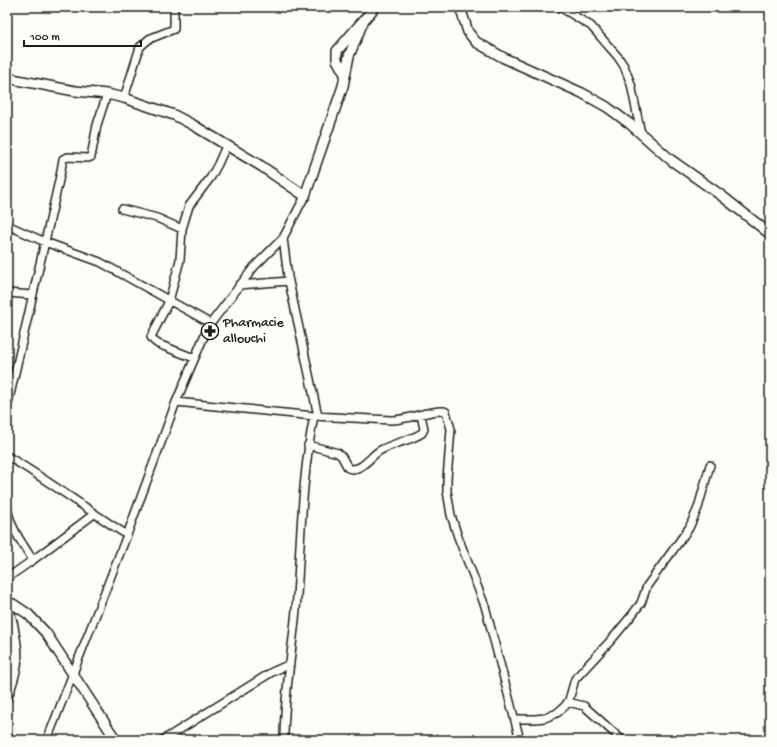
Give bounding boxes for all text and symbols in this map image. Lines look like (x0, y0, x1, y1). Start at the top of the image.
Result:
scale bar (24, 22, 141, 48)
text: 100 m (29, 31, 60, 45)
place label: Pharmacie allouchi (222, 315, 284, 348)
pharmacy icon: Pharmacie allouchi (200, 321, 220, 341)

